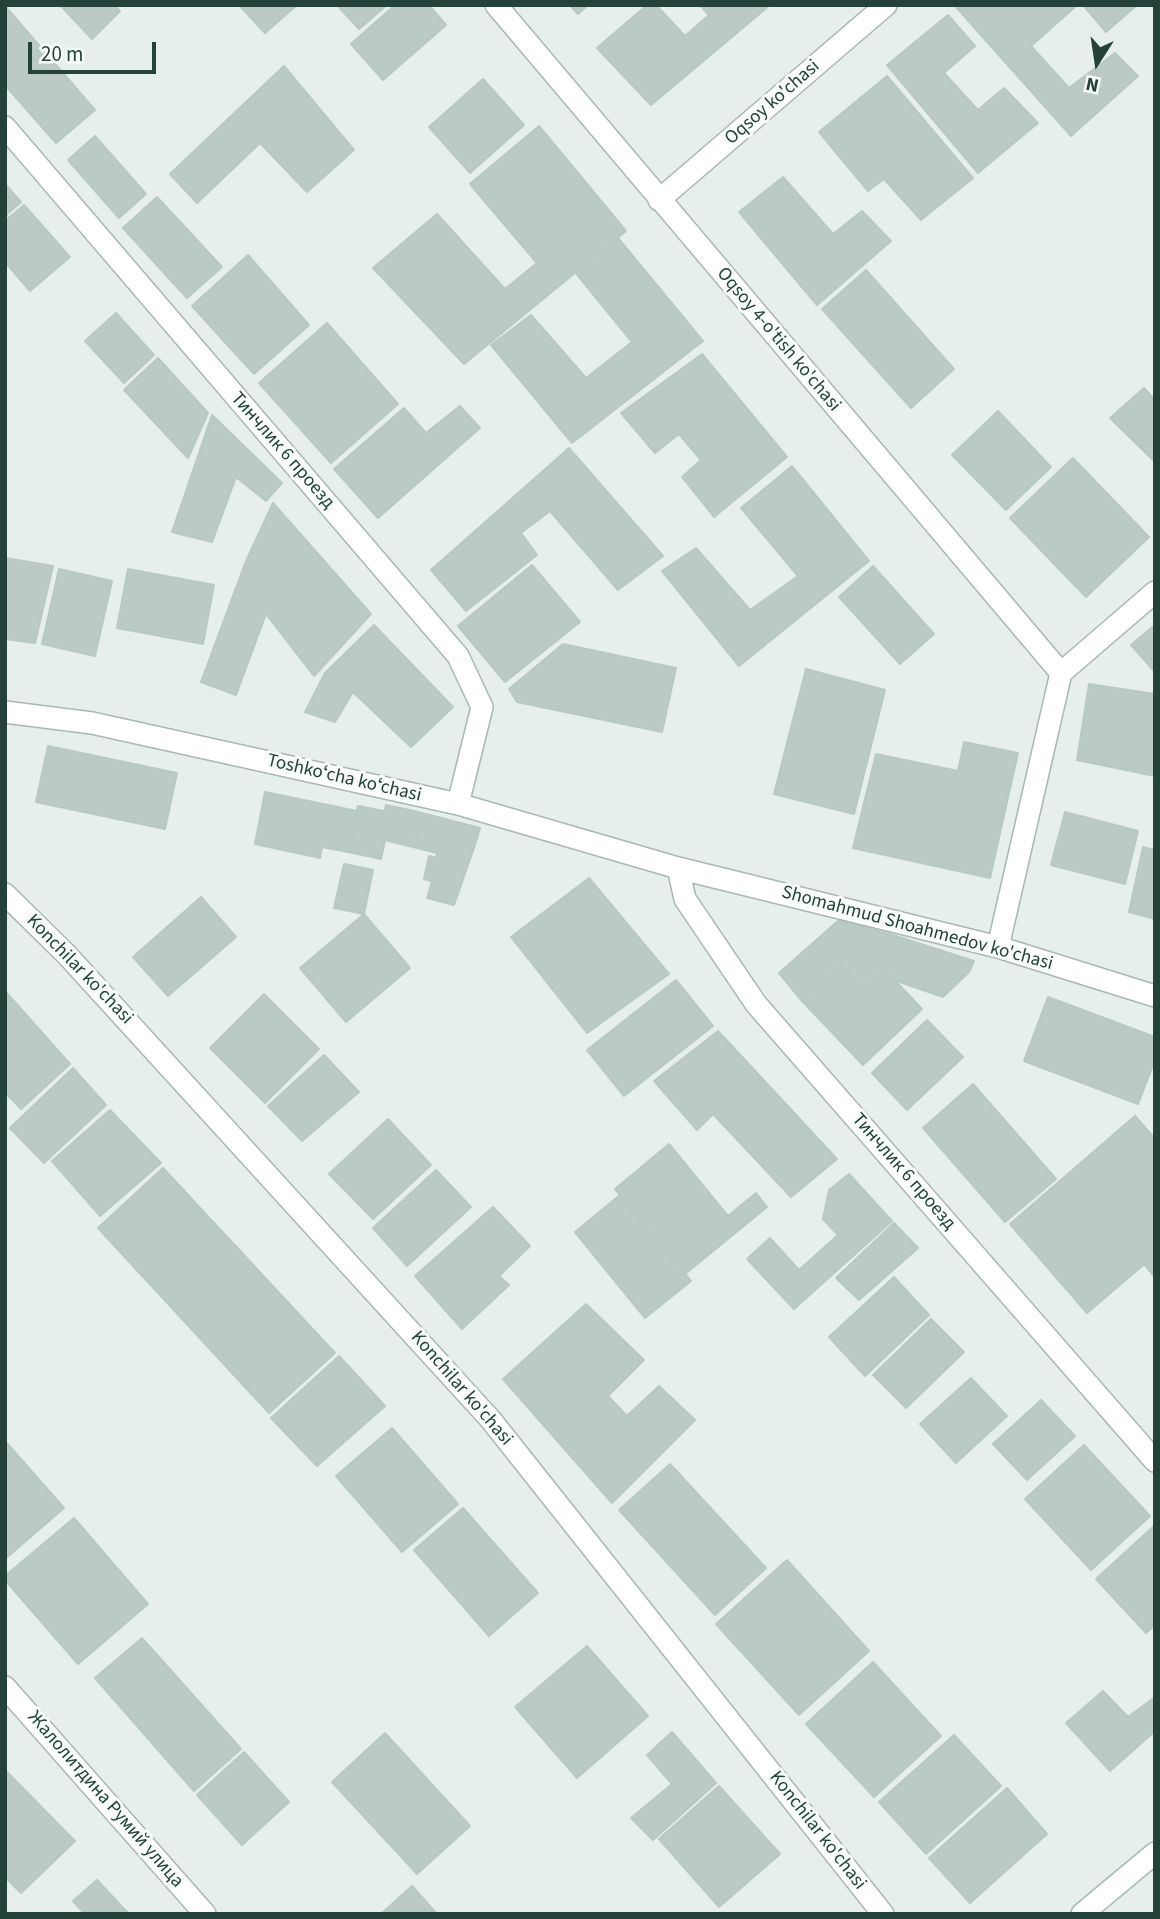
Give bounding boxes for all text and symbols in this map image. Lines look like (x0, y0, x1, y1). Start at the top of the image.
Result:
scale bar (32, 28, 159, 72)
north arrow (1062, 28, 1132, 98)
text: 20 m (41, 39, 83, 69)
street label: Oqsoy ko'chasi (721, 56, 825, 150)
text: N (1084, 70, 1102, 99)
street label: Oqsoy 4-o'tish ko'chasi (711, 263, 845, 417)
street label: Тинчлик 6 проезд (225, 388, 339, 514)
street label: Toshkoʻcha koʻchasi (265, 750, 423, 808)
street label: Shomahmud Shoahmedov ko'chasi (779, 882, 1055, 976)
street label: Konchilar ko'chasi (21, 910, 137, 1030)
street label: Тинчлик 6 проезд (846, 1109, 960, 1235)
street label: Konchilar ko'chasi (405, 1327, 517, 1451)
street label: Жалолитдина Румий улица (22, 1707, 188, 1893)
street label: Konchilar ko'chasi (764, 1767, 870, 1895)

